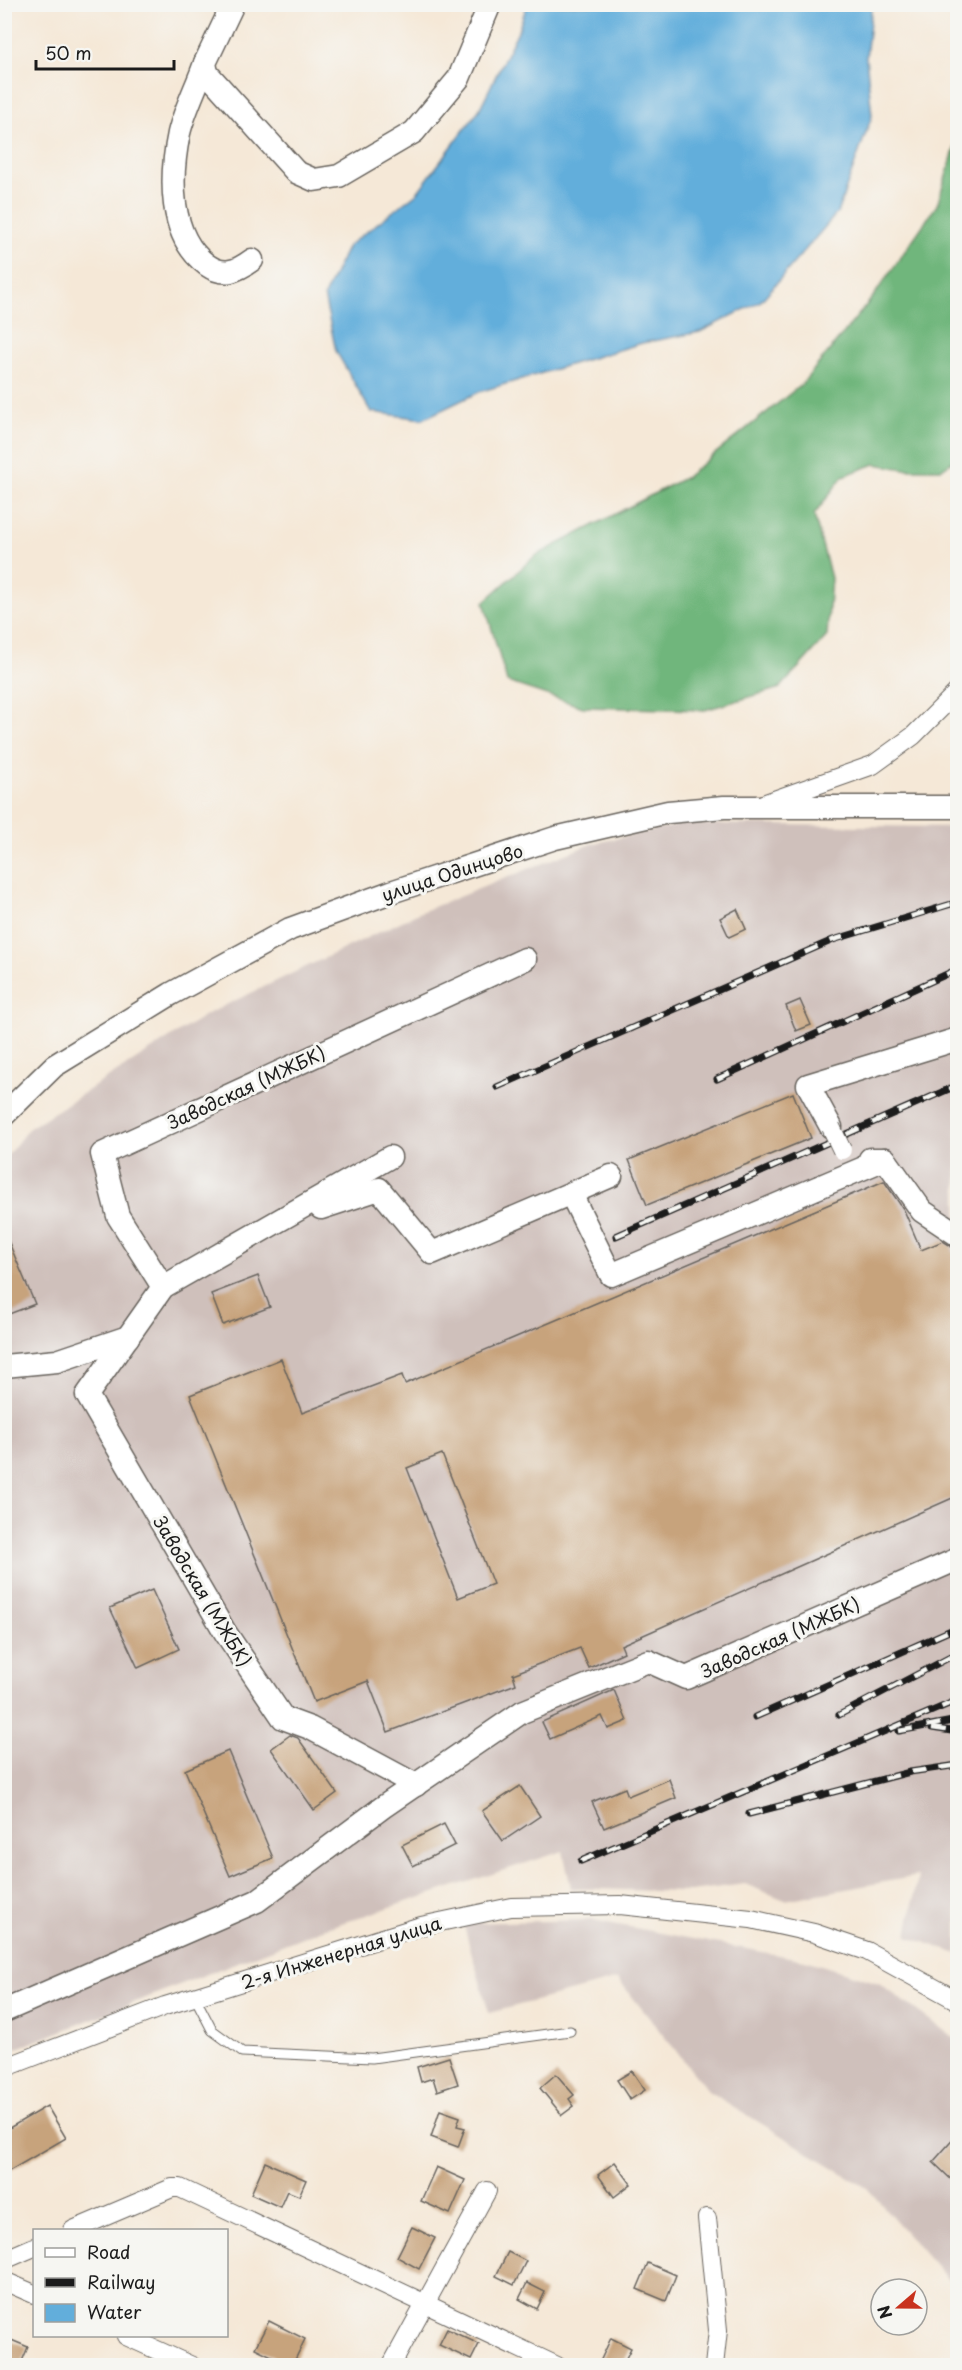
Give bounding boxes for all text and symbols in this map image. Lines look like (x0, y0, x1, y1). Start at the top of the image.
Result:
scale bar (36, 33, 174, 71)
text: 50 m (45, 39, 92, 66)
street label: улица Одинцово (378, 836, 526, 908)
street label: Заводская (МЖБК) (163, 1039, 329, 1135)
street label: Заводская (МЖБК) (147, 1511, 259, 1671)
street label: Заводская (МЖБК) (696, 1590, 864, 1684)
street label: 2-я Инженерная улица (238, 1908, 445, 1995)
legend (33, 2229, 228, 2337)
text: Road (87, 2238, 131, 2265)
text: Railway (87, 2268, 155, 2295)
north arrow (869, 2277, 929, 2337)
text: Water (87, 2298, 142, 2325)
text: N (871, 2302, 897, 2323)

